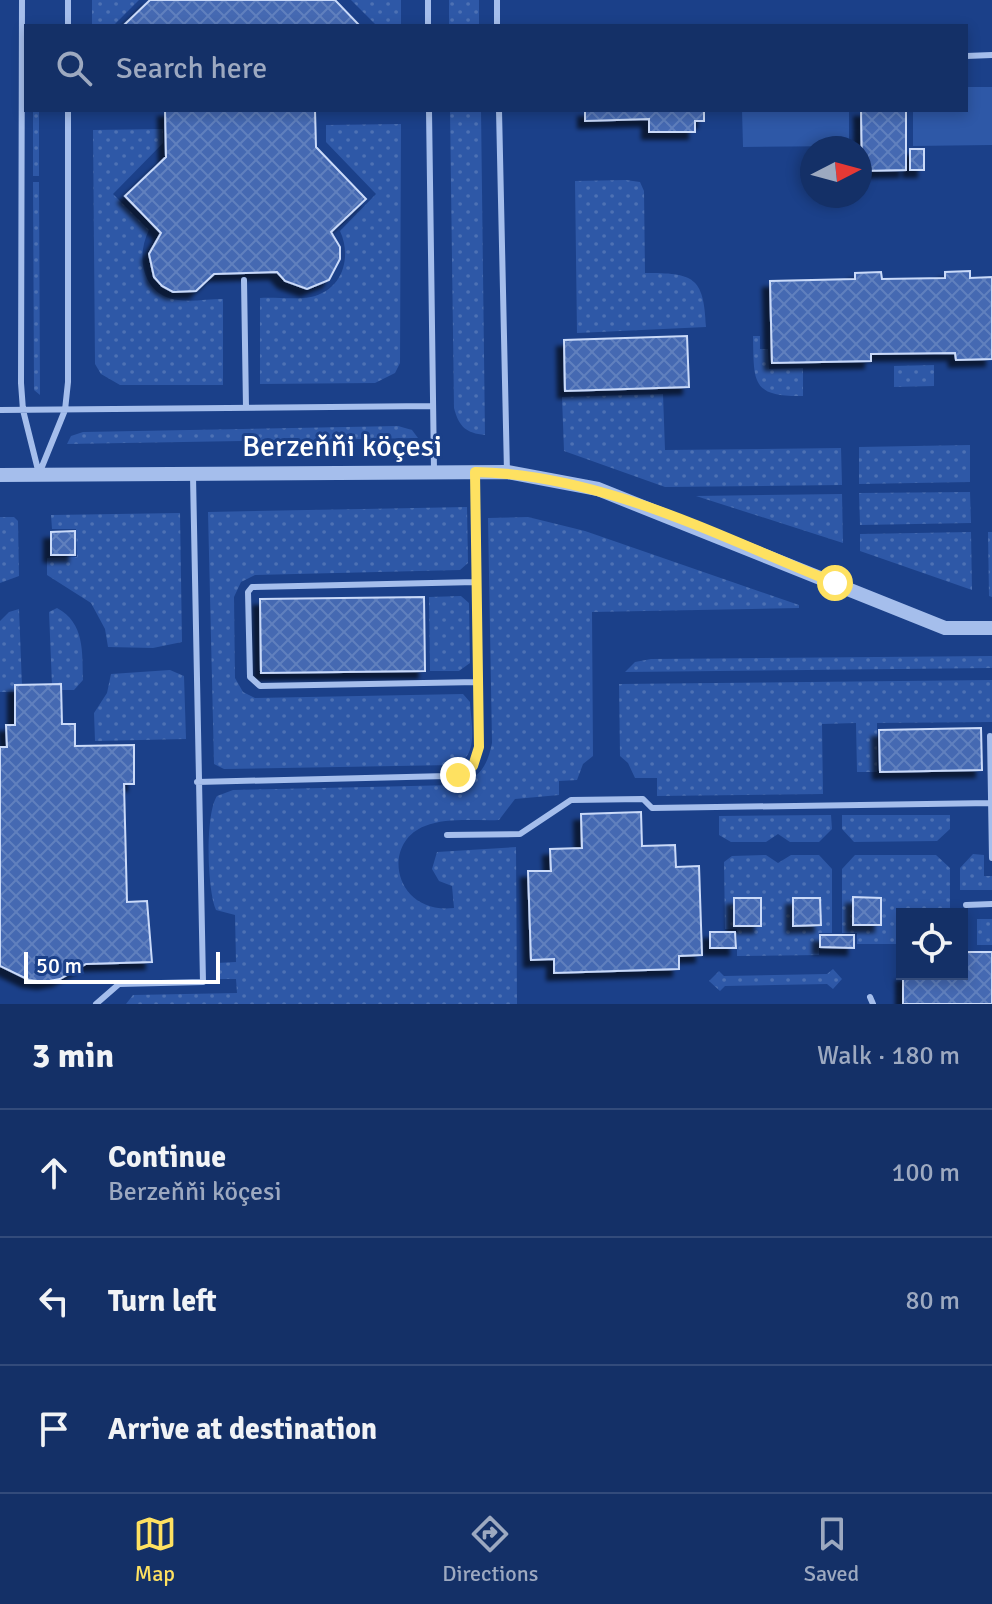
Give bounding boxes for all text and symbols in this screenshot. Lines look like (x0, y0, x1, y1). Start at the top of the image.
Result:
search box (24, 24, 968, 112)
icon: search (52, 46, 96, 90)
text: Search here (116, 50, 267, 87)
north arrow (800, 136, 872, 208)
street label: Berzeňňi köçesi (242, 428, 442, 465)
route start (817, 565, 853, 601)
route end (440, 757, 476, 793)
map controls (896, 908, 968, 980)
button: locate (896, 908, 968, 980)
scale bar (24, 948, 220, 984)
text: 50 m (36, 952, 82, 979)
text: 3 min (32, 1035, 114, 1077)
text: Walk · 180 m (817, 1040, 960, 1072)
text: Continue (108, 1139, 226, 1176)
icon: ahead (32, 1151, 76, 1195)
text: 100 m (891, 1157, 960, 1189)
text: Berzeňňi köçesi (108, 1176, 282, 1208)
icon: left (32, 1279, 76, 1323)
text: Turn left (108, 1283, 217, 1320)
text: 80 m (905, 1285, 960, 1317)
icon: arrive (32, 1407, 76, 1451)
text: Arrive at destination (108, 1411, 377, 1448)
tab: Map (133, 1512, 177, 1587)
tab: Directions (442, 1512, 538, 1587)
tab: Saved (804, 1512, 859, 1587)

